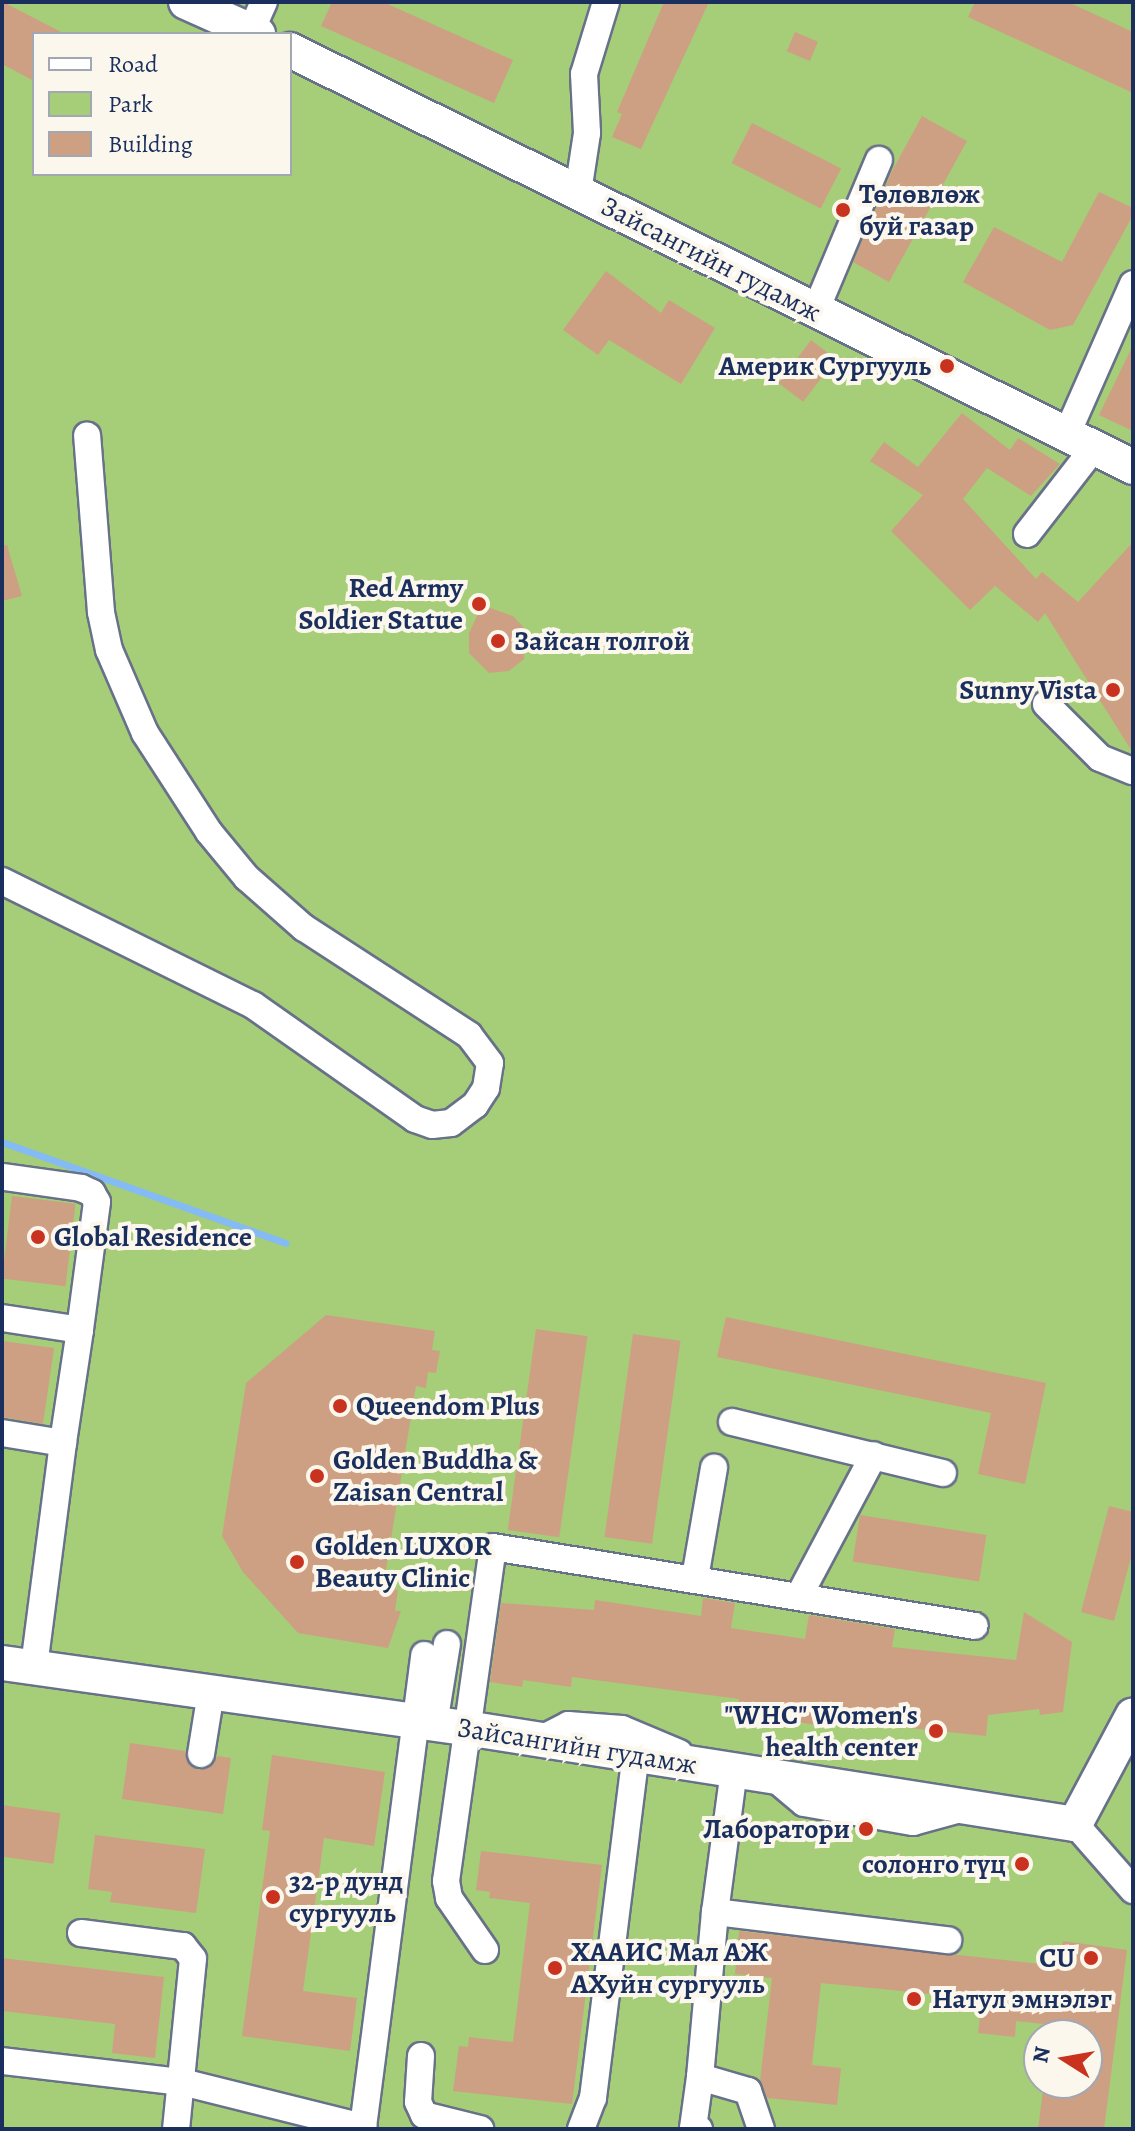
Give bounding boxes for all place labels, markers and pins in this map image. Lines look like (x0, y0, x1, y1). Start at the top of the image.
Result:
place label: Төлөвлөж буй газар (859, 177, 980, 243)
marker: Төлөвлөж буй газар (834, 201, 852, 219)
place label: Америк Cургууль (719, 349, 931, 383)
marker: Америк Cургууль (938, 357, 956, 375)
place label: Red Army Soldier Statue (299, 571, 463, 637)
marker: Red Army Soldier Statue (470, 595, 488, 613)
place label: Зайсан толгой (514, 624, 690, 658)
marker: Зайсан толгой (489, 632, 507, 650)
place label: Sunny Vista (959, 673, 1097, 707)
marker: Sunny Vista (1104, 681, 1122, 699)
place label: Global Residence (54, 1220, 252, 1254)
marker: Global Residence (29, 1228, 47, 1246)
place label: Queendom Plus (356, 1389, 540, 1423)
marker: Queendom Plus (331, 1397, 349, 1415)
place label: Golden Buddha & Zaisan Central (333, 1443, 538, 1509)
marker: Golden Buddha & Zaisan Central (308, 1467, 326, 1485)
place label: Golden LUXOR Beauty Clinic (315, 1529, 492, 1595)
marker: Golden LUXOR Beauty Clinic (286, 1551, 308, 1573)
place label: "WHC" Women's health center (724, 1698, 918, 1764)
marker: "WHC" Women's health center (925, 1720, 947, 1742)
place label: Лаборатори (703, 1812, 850, 1846)
marker: Лаборатори (857, 1820, 875, 1838)
place label: солонго түц (862, 1847, 1006, 1881)
marker: солонго түц (1013, 1855, 1031, 1873)
place label: 32-р дунд сургууль (289, 1864, 403, 1930)
marker: 32-р дунд сургууль (264, 1888, 282, 1906)
place label: ХААИС Мал АЖ АХуйн сургууль (571, 1935, 768, 2001)
place label: CU (1039, 1941, 1075, 1975)
marker: CU (1082, 1949, 1100, 1967)
marker: ХААИС Мал АЖ АХуйн сургууль (546, 1959, 564, 1977)
place label: Натул эмнэлэг (932, 1982, 1112, 2016)
marker: Натул эмнэлэг (903, 1988, 925, 2010)

